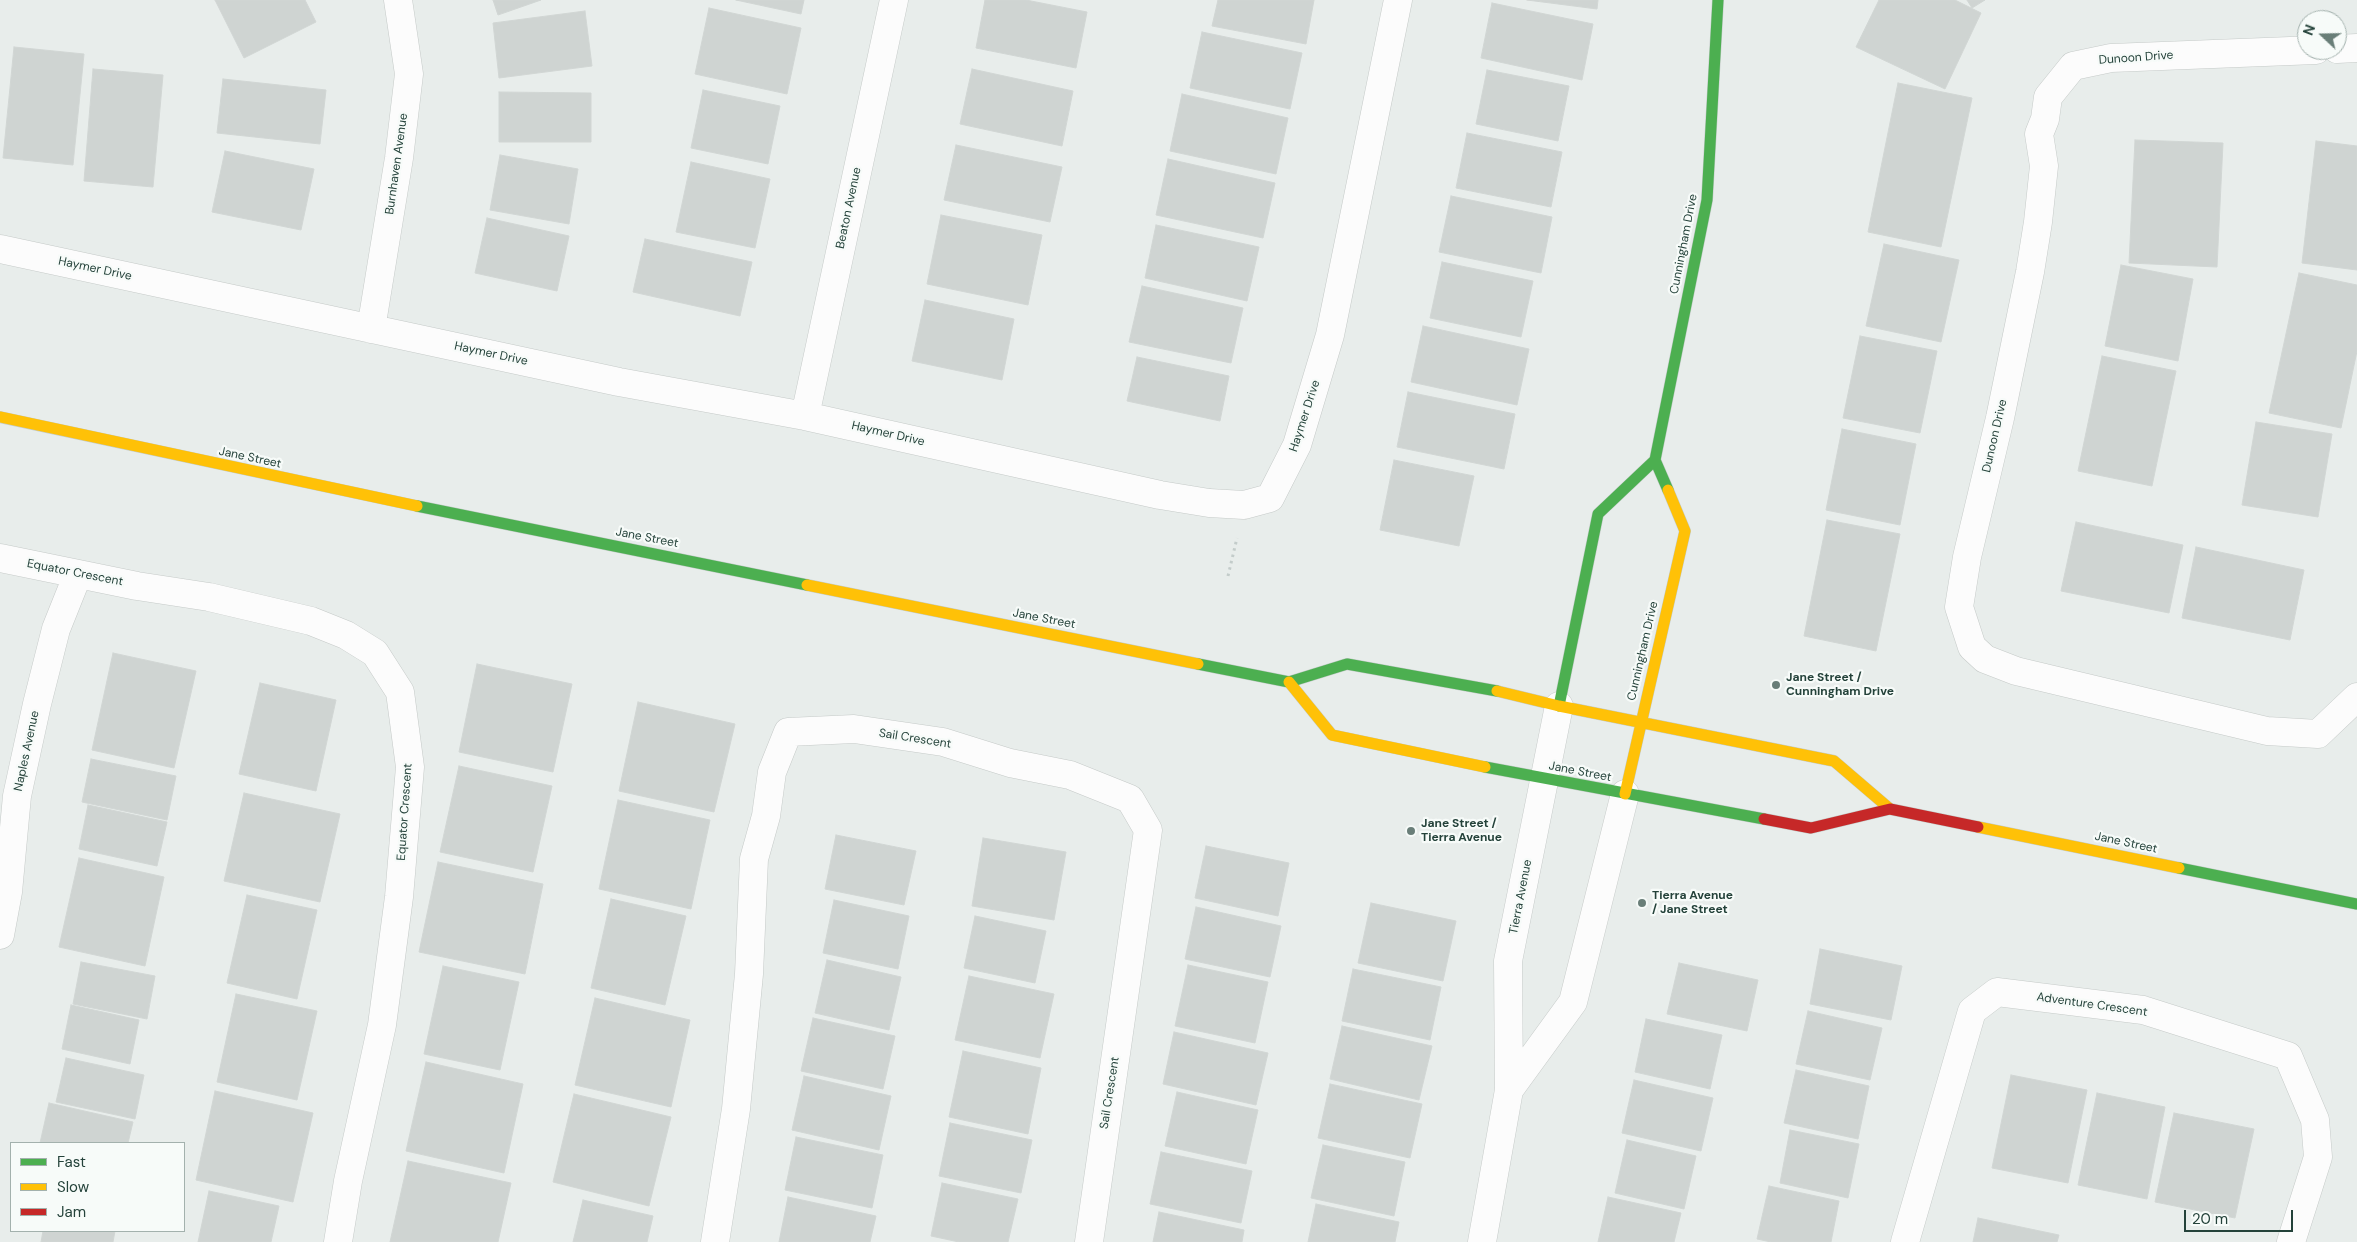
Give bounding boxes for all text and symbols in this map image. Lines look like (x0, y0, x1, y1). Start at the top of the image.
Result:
north arrow (2297, 10, 2347, 60)
text: N (2299, 22, 2319, 38)
street label: Dunoon Drive (2098, 48, 2174, 68)
street label: Burnhaven Avenue (383, 112, 411, 216)
street label: Beaton Avenue (833, 166, 865, 250)
street label: Cunningham Drive (1667, 193, 1701, 295)
street label: Haymer Drive (57, 254, 133, 284)
street label: Haymer Drive (453, 339, 529, 369)
street label: Haymer Drive (1287, 378, 1323, 454)
street label: Dunoon Drive (1980, 398, 2010, 474)
street label: Haymer Drive (850, 419, 926, 449)
street label: Jane Street (217, 444, 283, 472)
street label: Jane Street (614, 525, 680, 551)
street label: Equator Crescent (26, 557, 124, 589)
street label: Cunningham Drive (1625, 600, 1661, 702)
street label: Jane Street (1011, 606, 1077, 632)
place label: Jane Street / Cunningham Drive (1786, 671, 1894, 699)
marker: Jane Street / Cunningham Drive (1770, 679, 1782, 691)
street label: Naples Avenue (11, 709, 43, 793)
street label: Sail Crescent (878, 726, 952, 752)
street label: Jane Street (1547, 759, 1613, 785)
street label: Equator Crescent (394, 763, 416, 861)
place label: Jane Street / Tierra Avenue (1421, 817, 1502, 845)
marker: Jane Street / Tierra Avenue (1405, 825, 1417, 837)
street label: Jane Street (2093, 829, 2159, 857)
street label: Tierra Avenue (1507, 858, 1535, 936)
place label: Tierra Avenue / Jane Street (1652, 889, 1733, 917)
marker: Tierra Avenue / Jane Street (1636, 897, 1648, 909)
street label: Adventure Crescent (2036, 990, 2148, 1020)
street label: Sail Crescent (1097, 1056, 1123, 1130)
legend (10, 1142, 185, 1232)
text: Fast (57, 1152, 86, 1172)
text: Slow (57, 1177, 89, 1197)
scale bar (2187, 1200, 2296, 1232)
text: Jam (57, 1202, 86, 1222)
text: 20 m (2192, 1209, 2228, 1229)

